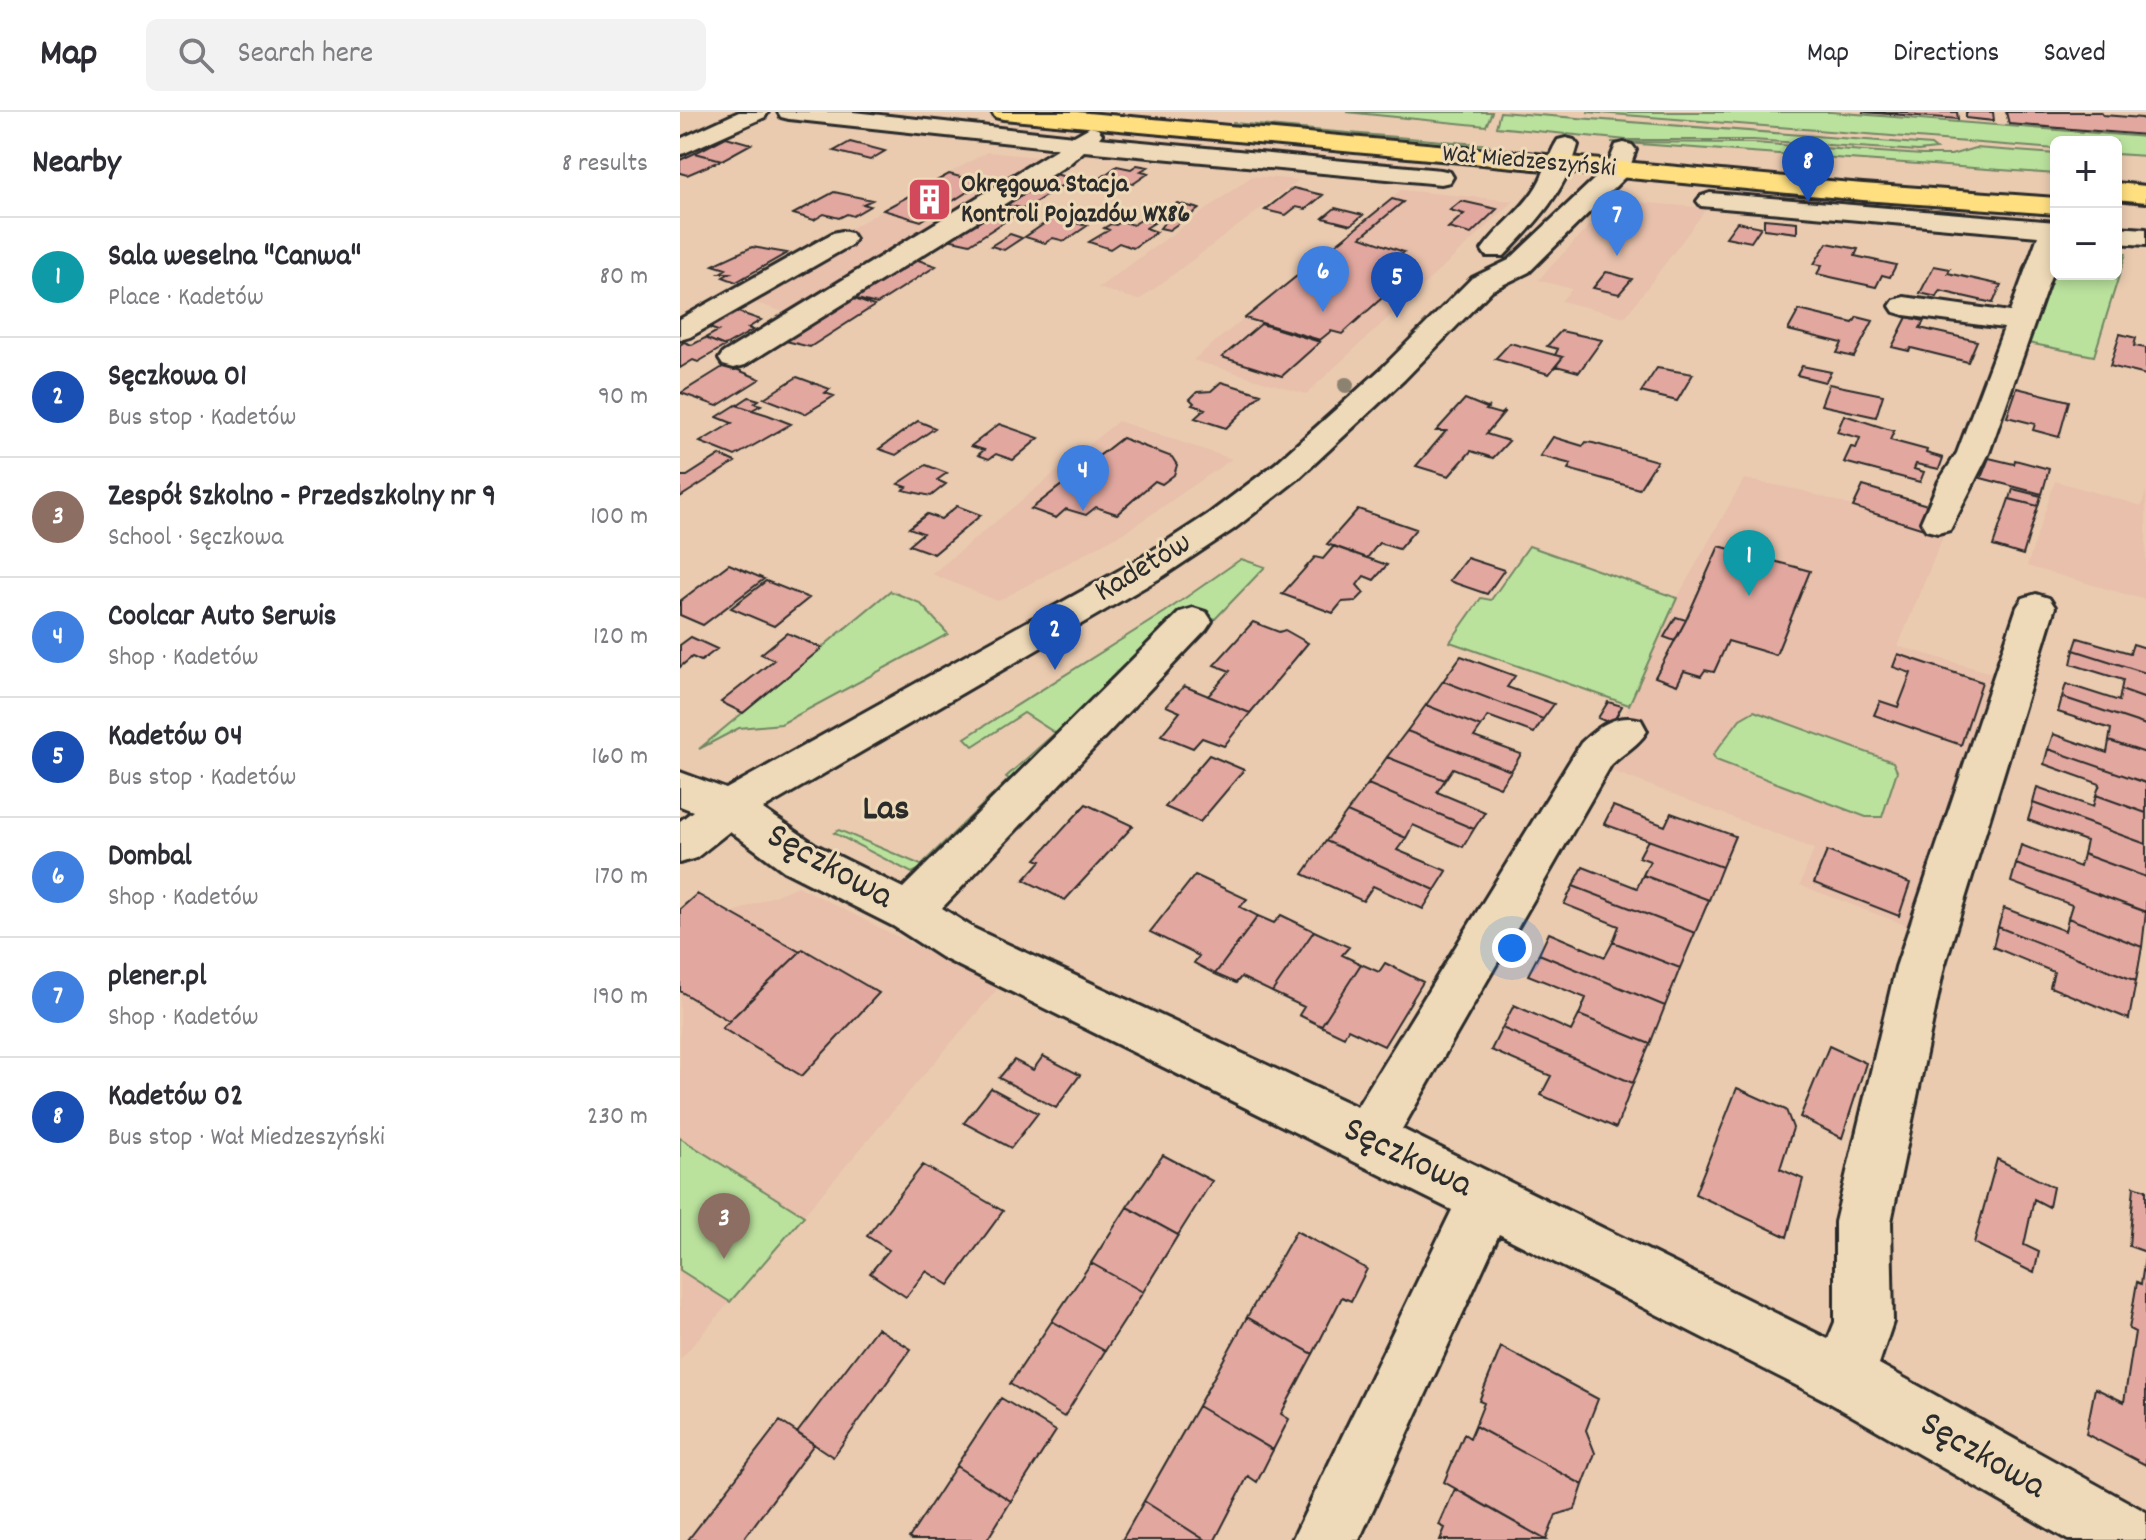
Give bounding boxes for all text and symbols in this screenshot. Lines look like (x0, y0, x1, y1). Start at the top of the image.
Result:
search box (146, 19, 706, 91)
text: Map (40, 28, 98, 83)
icon: search (174, 33, 218, 77)
text: Search here (238, 34, 373, 77)
text: Map (1807, 35, 1849, 75)
text: Directions (1893, 35, 1999, 75)
text: Saved (2043, 35, 2106, 75)
street label: Wał Miedzeszyński (1441, 136, 1618, 188)
pin: 8 (1782, 136, 1834, 202)
map controls (2050, 136, 2122, 280)
button: + (2050, 136, 2122, 208)
text: Nearby (32, 140, 121, 189)
text: 8 results (562, 146, 648, 183)
place label: Okręgowa Stacja Kontroli Pojazdów WX86 (961, 167, 1190, 234)
building icon: Okręgowa Stacja Kontroli Pojazdów WX86 (906, 176, 954, 224)
pin: 7 (1591, 190, 1643, 256)
button: − (2050, 208, 2122, 280)
text: Sala weselna "Canwa" (108, 237, 361, 280)
pin: 6 (1297, 246, 1349, 312)
pin: 5 (1371, 252, 1423, 318)
text: 1 (55, 259, 61, 296)
text: 80 m (600, 259, 648, 296)
text: Place · Kadetów (108, 280, 264, 317)
text: Sęczkowa 01 (108, 357, 247, 400)
text: 2 (52, 379, 64, 416)
text: 90 m (598, 379, 648, 416)
text: Bus stop · Kadetów (108, 400, 296, 437)
pin: 4 (1057, 445, 1109, 511)
text: Zespół Szkolno - Przedszkolny nr 9 (108, 477, 496, 520)
text: 3 (52, 499, 64, 536)
text: 100 m (590, 499, 648, 536)
text: School · Sęczkowa (108, 520, 283, 557)
street label: Kadetów (1087, 522, 1201, 616)
pin: 1 (1723, 530, 1775, 596)
text: Coolcar Auto Serwis (108, 597, 336, 640)
pin: 2 (1029, 604, 1081, 670)
text: 4 (53, 619, 63, 656)
text: 120 m (593, 619, 648, 656)
text: Shop · Kadetów (108, 640, 259, 677)
text: Kadetów 04 (108, 717, 243, 760)
text: 5 (52, 739, 64, 776)
text: 160 m (592, 739, 648, 776)
text: Bus stop · Kadetów (108, 760, 296, 797)
district label: Las (863, 785, 909, 837)
street label: Sęczkowa (755, 810, 904, 926)
text: Dombal (108, 837, 192, 880)
text: 6 (52, 859, 64, 896)
text: 170 m (594, 859, 648, 896)
text: Shop · Kadetów (108, 880, 259, 917)
your location (1492, 928, 1532, 968)
text: plener.pl (108, 957, 206, 1000)
text: 7 (53, 979, 63, 1016)
text: 190 m (592, 979, 648, 1016)
text: Shop · Kadetów (108, 1000, 259, 1037)
text: Kadetów 02 (108, 1077, 243, 1120)
text: 8 (53, 1099, 63, 1136)
text: 230 m (587, 1099, 648, 1136)
street label: Sęczkowa (1333, 1104, 1482, 1214)
text: Bus stop · Wał Miedzeszyński (108, 1120, 385, 1157)
pin: 3 (698, 1193, 750, 1259)
street label: Sęczkowa (1909, 1399, 2057, 1516)

